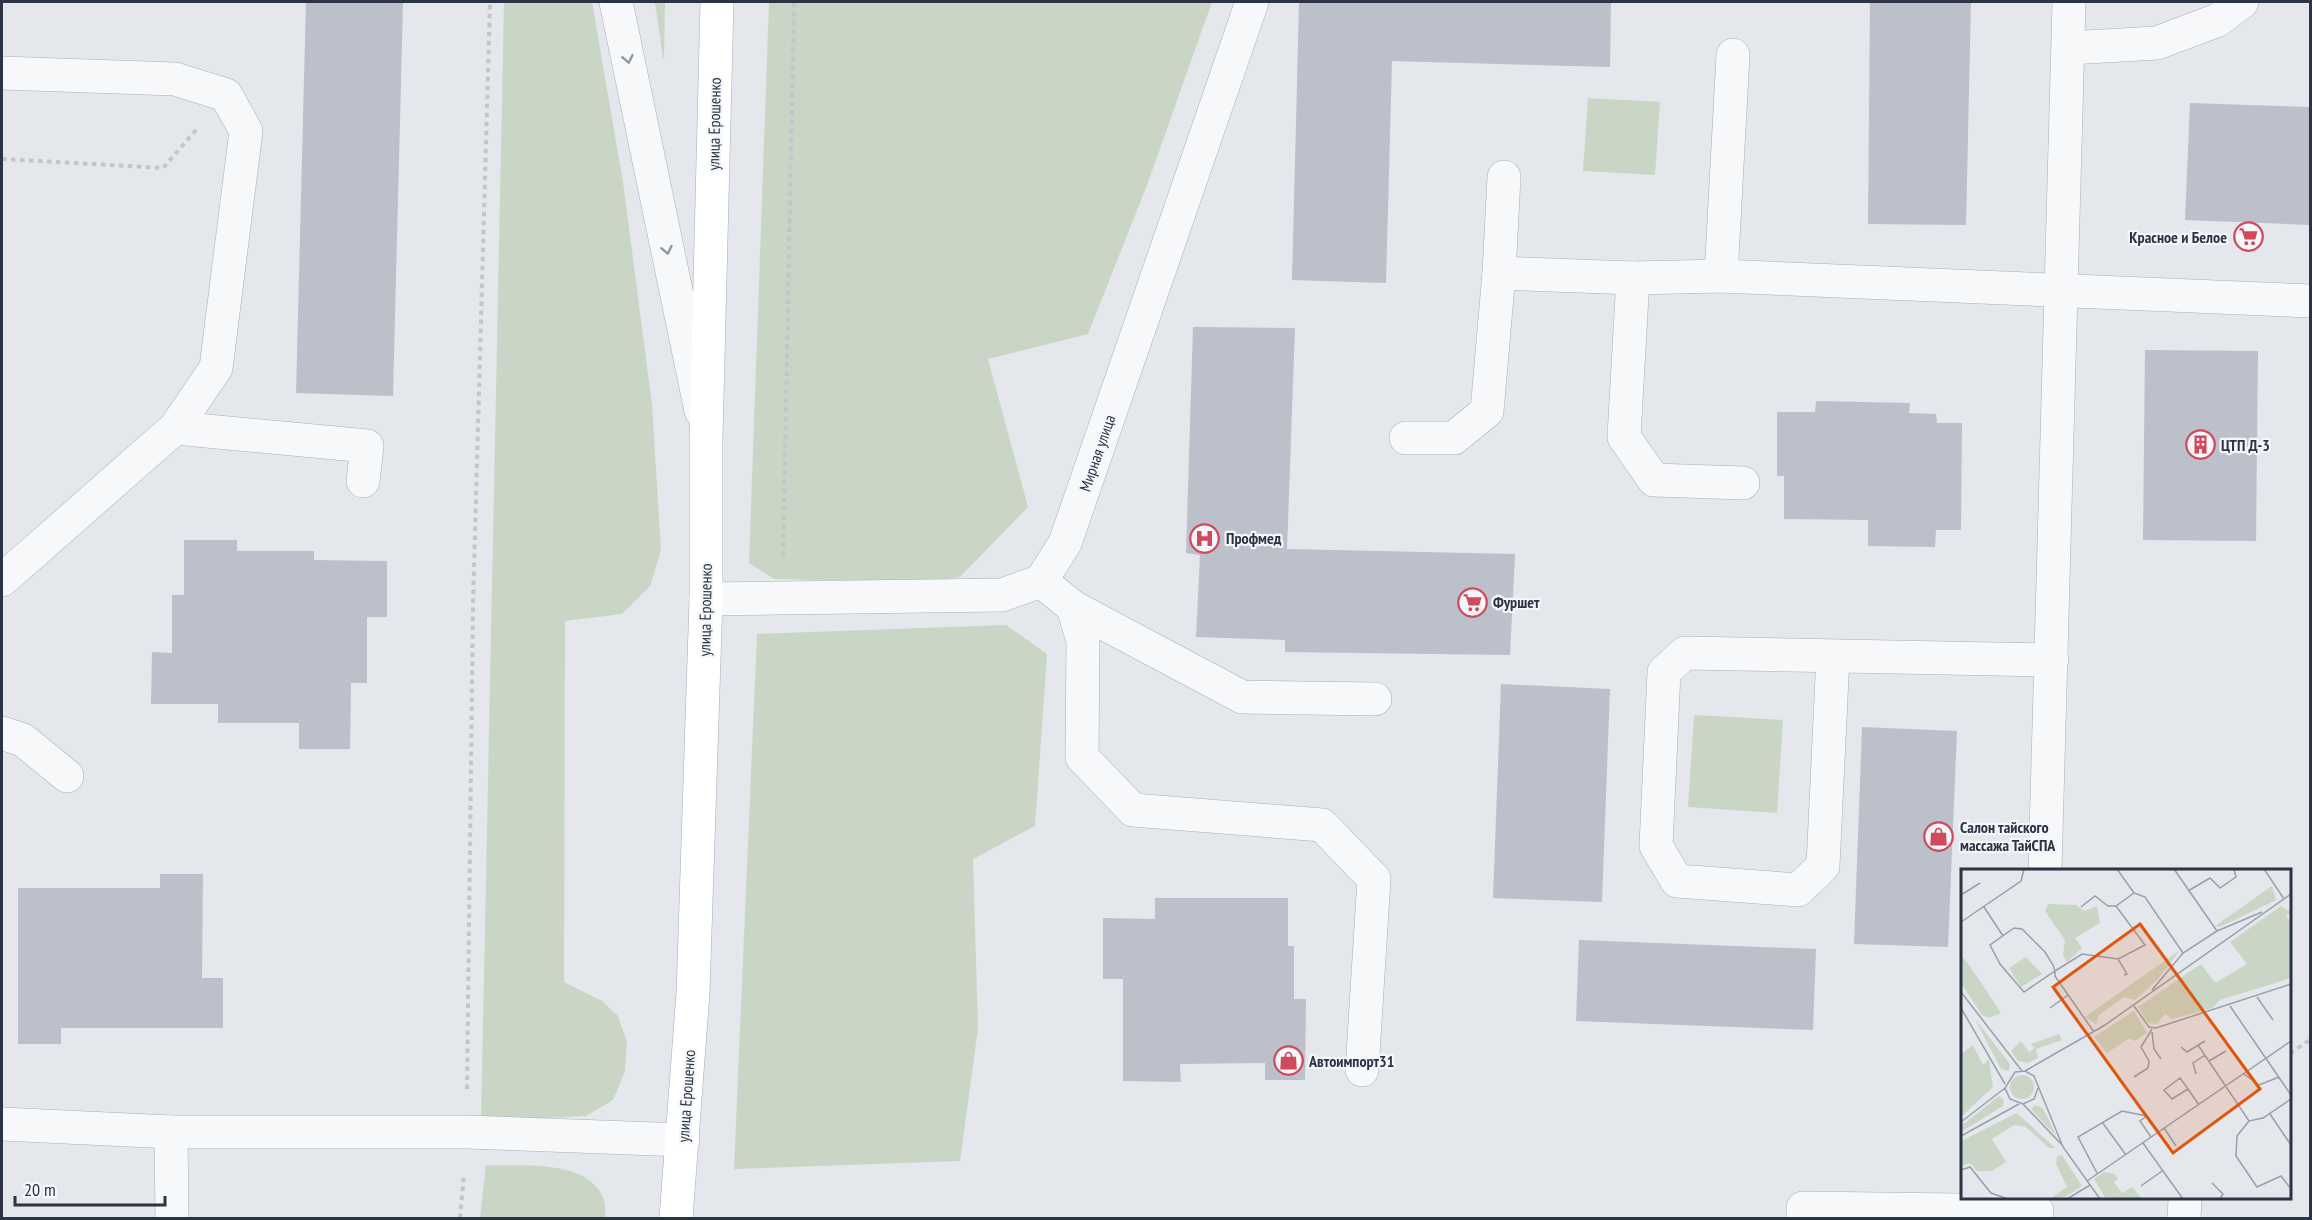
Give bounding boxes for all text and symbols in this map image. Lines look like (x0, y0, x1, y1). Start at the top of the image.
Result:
one-way arrow (621, 54, 634, 64)
street label: улица Ерошенко (703, 77, 725, 171)
supermarket icon: Красное и Белое (2232, 221, 2264, 253)
place label: Красное и Белое (2129, 227, 2227, 247)
one-way arrow (660, 245, 673, 255)
street label: Мирная улица (1075, 412, 1119, 494)
building icon: ЦТП Д-3 (2184, 429, 2216, 461)
place label: ЦТП Д-3 (2221, 435, 2270, 455)
hospital icon: Профмед (1189, 522, 1221, 554)
place label: Профмед (1226, 528, 1282, 548)
street label: улица Ерошенко (694, 563, 716, 657)
supermarket icon: Фуршет (1456, 586, 1488, 618)
place label: Фуршет (1493, 592, 1540, 612)
place label: Салон тайского массажа ТайСПА (1960, 817, 2056, 855)
shop icon: Салон тайского массажа ТайСПА (1923, 820, 1955, 852)
inset map (1961, 869, 2291, 1199)
shop icon: Автоимпорт31 (1272, 1045, 1304, 1077)
street label: улица Ерошенко (673, 1049, 699, 1143)
place label: Автоимпорт31 (1308, 1051, 1394, 1071)
scale bar (15, 1169, 165, 1207)
text: 20 m (24, 1178, 56, 1201)

